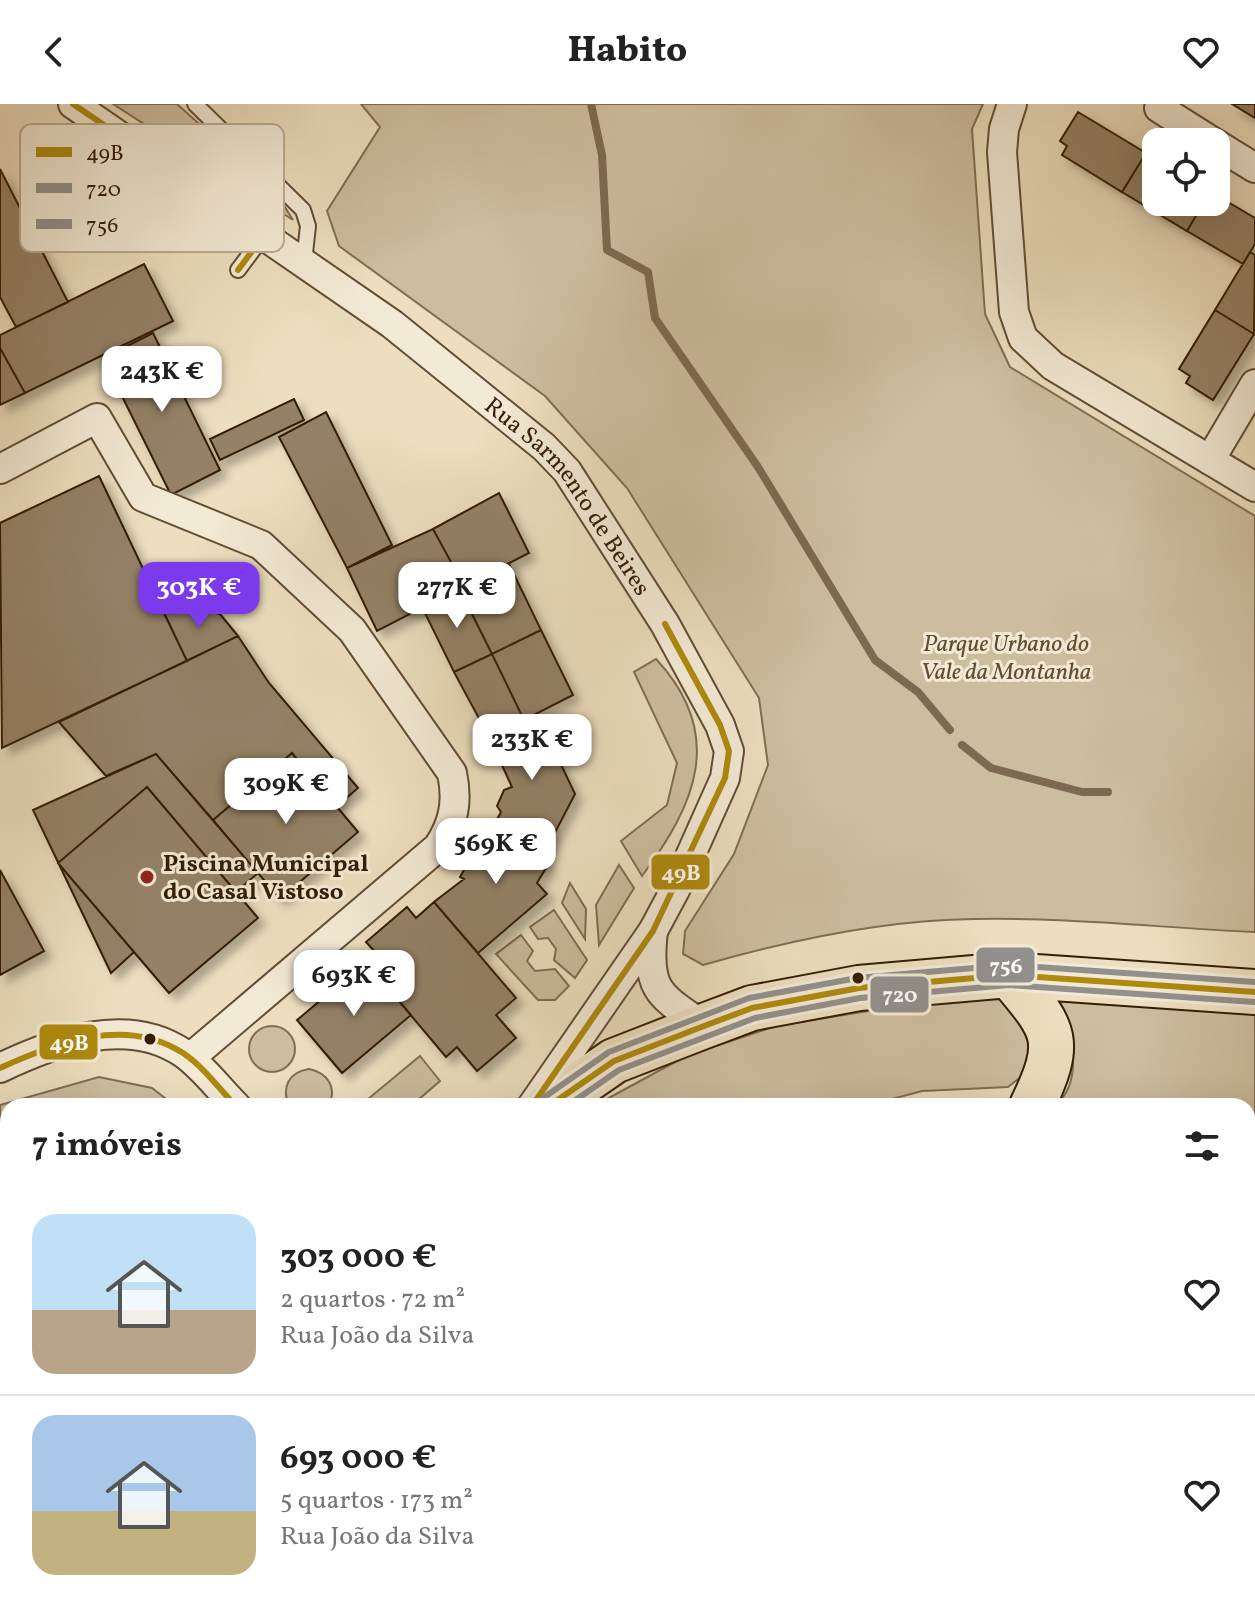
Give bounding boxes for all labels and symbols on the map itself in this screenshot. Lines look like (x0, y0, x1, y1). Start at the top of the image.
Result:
legend (20, 124, 284, 252)
text: 49B (86, 139, 124, 170)
text: 720 (86, 175, 121, 206)
text: 756 (86, 211, 118, 242)
pin: 243K € (97, 346, 227, 414)
street label: Rua Sarmento de Beires (476, 390, 658, 603)
pin: 303K € (134, 562, 264, 630)
pin: 277K € (392, 562, 522, 630)
park label: Parque Urbano do Vale da Montanha (921, 628, 1091, 690)
pin: 233K € (467, 714, 597, 782)
pin: 309K € (221, 758, 351, 826)
pin: 569K € (431, 818, 561, 886)
place label: Piscina Municipal do Casal Vistoso (163, 848, 369, 910)
line badge: 49B (650, 853, 711, 891)
text: 49B (661, 859, 701, 890)
marker: Piscina Municipal do Casal Vistoso (138, 868, 156, 886)
line badge: 756 (975, 946, 1036, 984)
pin: 693K € (289, 950, 419, 1018)
text: 756 (989, 952, 1023, 983)
unlabelled marker (850, 970, 866, 986)
line badge: 720 (869, 975, 930, 1014)
text: 720 (882, 981, 918, 1012)
line badge: 49B (38, 1023, 99, 1061)
text: 49B (49, 1029, 89, 1060)
unlabelled marker (142, 1031, 158, 1047)

